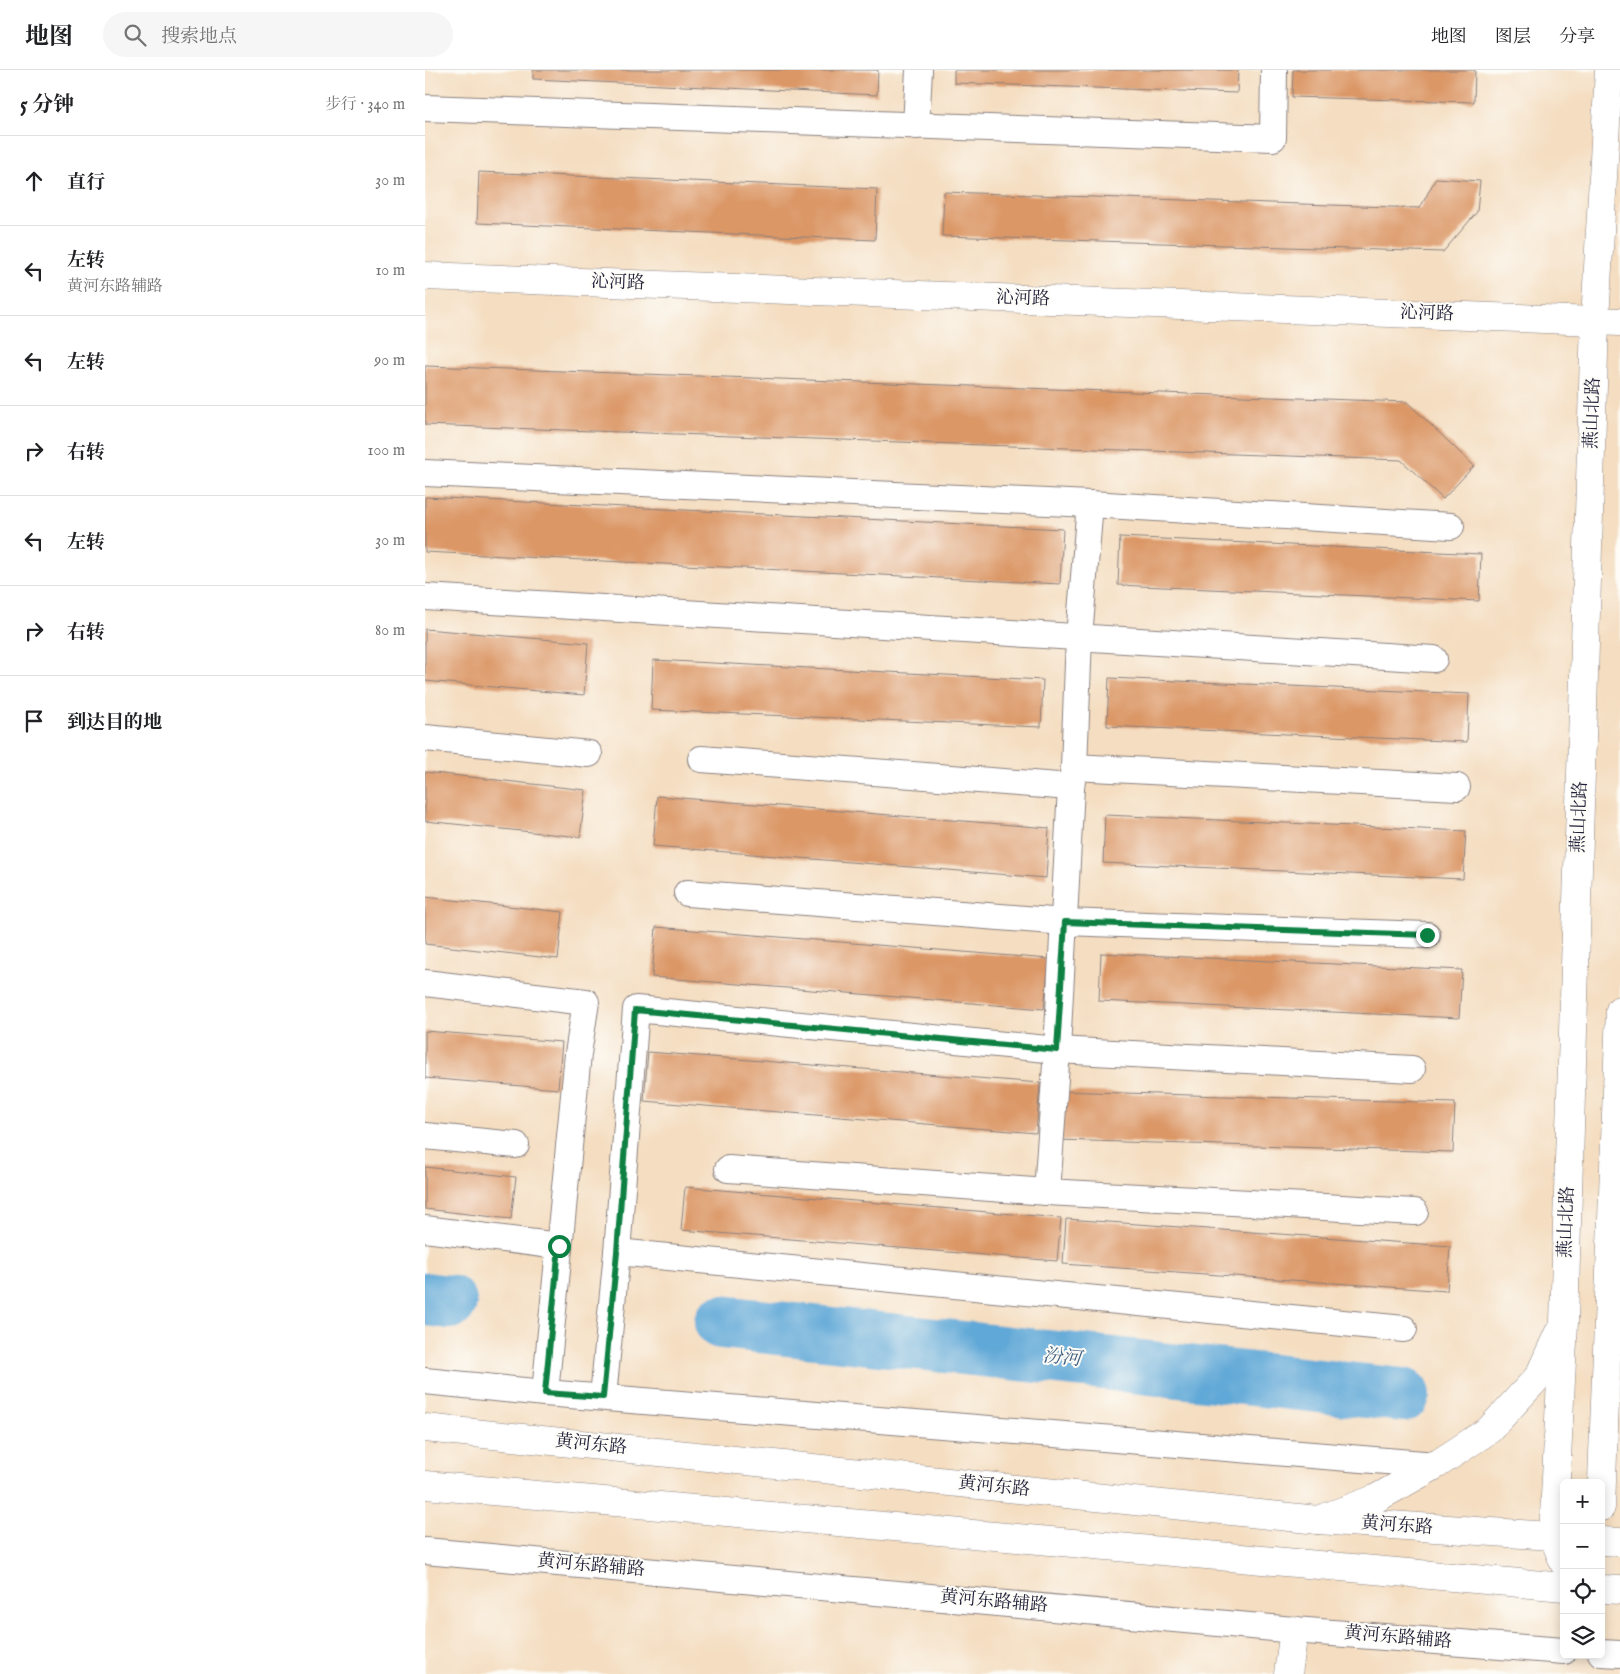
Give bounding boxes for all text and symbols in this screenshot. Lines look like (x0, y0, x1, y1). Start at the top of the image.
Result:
search box (103, 12, 453, 57)
icon: search (121, 21, 149, 49)
text: 地图 (25, 22, 73, 53)
text: 搜索地点 (161, 25, 237, 49)
text: 地图 (1431, 26, 1467, 49)
text: 图层 (1495, 26, 1531, 49)
text: 分享 (1559, 26, 1595, 49)
text: 5 分钟 (20, 92, 74, 119)
text: 步行 · 340 m (325, 95, 405, 115)
icon: ahead (20, 167, 48, 195)
text: 直行 (67, 171, 105, 195)
text: 30 m (375, 171, 405, 191)
text: 左转 (67, 249, 105, 273)
icon: left (20, 257, 48, 285)
text: 10 m (375, 261, 405, 281)
street label: 沁河路 (591, 271, 645, 295)
text: 黄河东路辅路 (67, 277, 163, 297)
street label: 沁河路 (996, 287, 1050, 311)
street label: 沁河路 (1400, 302, 1454, 326)
icon: left (20, 347, 48, 375)
text: 左转 (67, 351, 105, 375)
text: 90 m (374, 351, 405, 371)
street label: 燕山北路 (1580, 377, 1606, 449)
icon: right (20, 437, 48, 465)
text: 右转 (67, 441, 105, 465)
text: 100 m (368, 441, 405, 461)
icon: left (20, 527, 48, 555)
text: 左转 (67, 531, 105, 555)
text: 30 m (375, 531, 405, 551)
icon: right (20, 617, 48, 645)
text: 右转 (67, 621, 105, 645)
text: 80 m (375, 621, 405, 641)
icon: arrive (20, 707, 48, 735)
text: 到达目的地 (67, 711, 162, 735)
street label: 燕山北路 (1567, 781, 1593, 853)
route end (1416, 924, 1439, 947)
street label: 燕山北路 (1554, 1186, 1580, 1258)
route start (548, 1235, 571, 1258)
water label: 汾河 (1042, 1344, 1085, 1372)
street label: 黄河东路 (554, 1430, 628, 1460)
street label: 黄河东路 (957, 1472, 1031, 1502)
map controls (1560, 1479, 1605, 1659)
button: + (1560, 1479, 1605, 1524)
street label: 黄河东路 (1360, 1512, 1434, 1540)
button: − (1560, 1524, 1605, 1569)
street label: 黄河东路辅路 (536, 1550, 646, 1582)
button: locate (1560, 1569, 1605, 1614)
street label: 黄河东路辅路 (939, 1586, 1049, 1618)
button: layers (1560, 1614, 1605, 1659)
street label: 黄河东路辅路 (1343, 1622, 1453, 1654)

